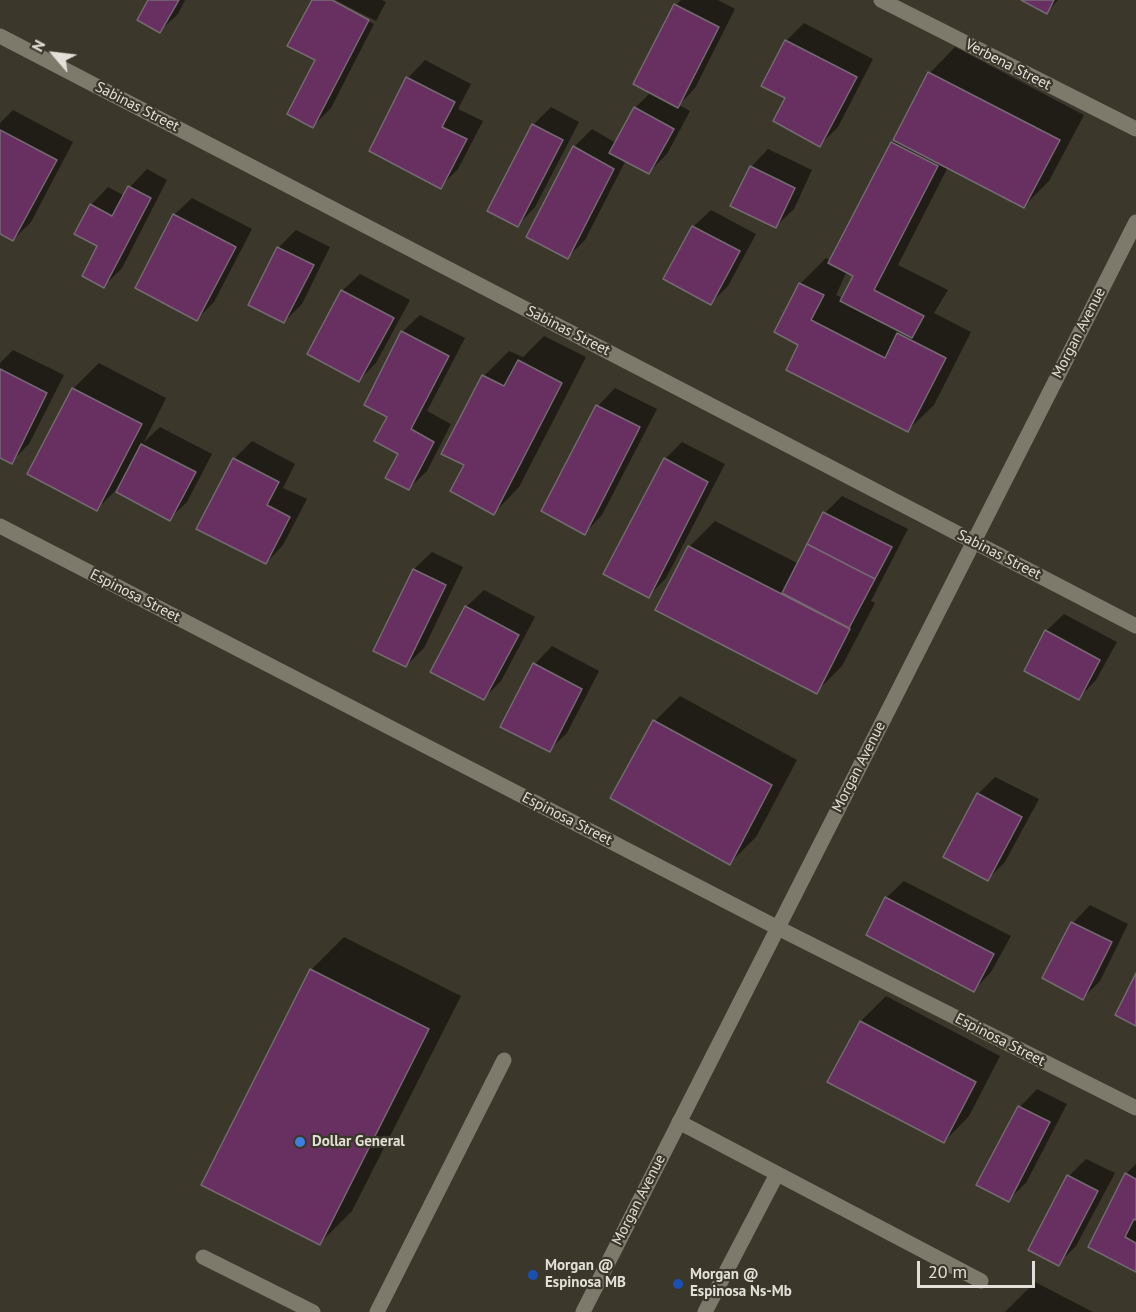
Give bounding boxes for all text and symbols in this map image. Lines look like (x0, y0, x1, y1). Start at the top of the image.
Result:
north arrow (24, 24, 84, 84)
text: N (27, 36, 49, 55)
street label: Verbena Street (962, 36, 1054, 94)
street label: Sabinas Street (92, 78, 182, 136)
street label: Morgan Avenue (1048, 285, 1110, 381)
street label: Sabinas Street (523, 302, 613, 360)
street label: Sabinas Street (954, 526, 1044, 584)
street label: Espinosa Street (87, 566, 183, 626)
street label: Morgan Avenue (828, 719, 890, 815)
street label: Espinosa Street (519, 789, 615, 849)
street label: Espinosa Street (952, 1010, 1048, 1070)
place label: Dollar General (312, 1133, 405, 1151)
marker: Dollar General (293, 1135, 307, 1149)
street label: Morgan Avenue (608, 1152, 670, 1248)
scale bar (920, 1249, 1038, 1287)
place label: Morgan @ Espinosa MB (545, 1257, 626, 1292)
text: 20 m (928, 1260, 967, 1283)
place label: Morgan @ Espinosa Ns-Mb (690, 1266, 792, 1301)
marker: Morgan @ Espinosa MB (526, 1268, 540, 1282)
marker: Morgan @ Espinosa Ns-Mb (671, 1277, 685, 1291)

